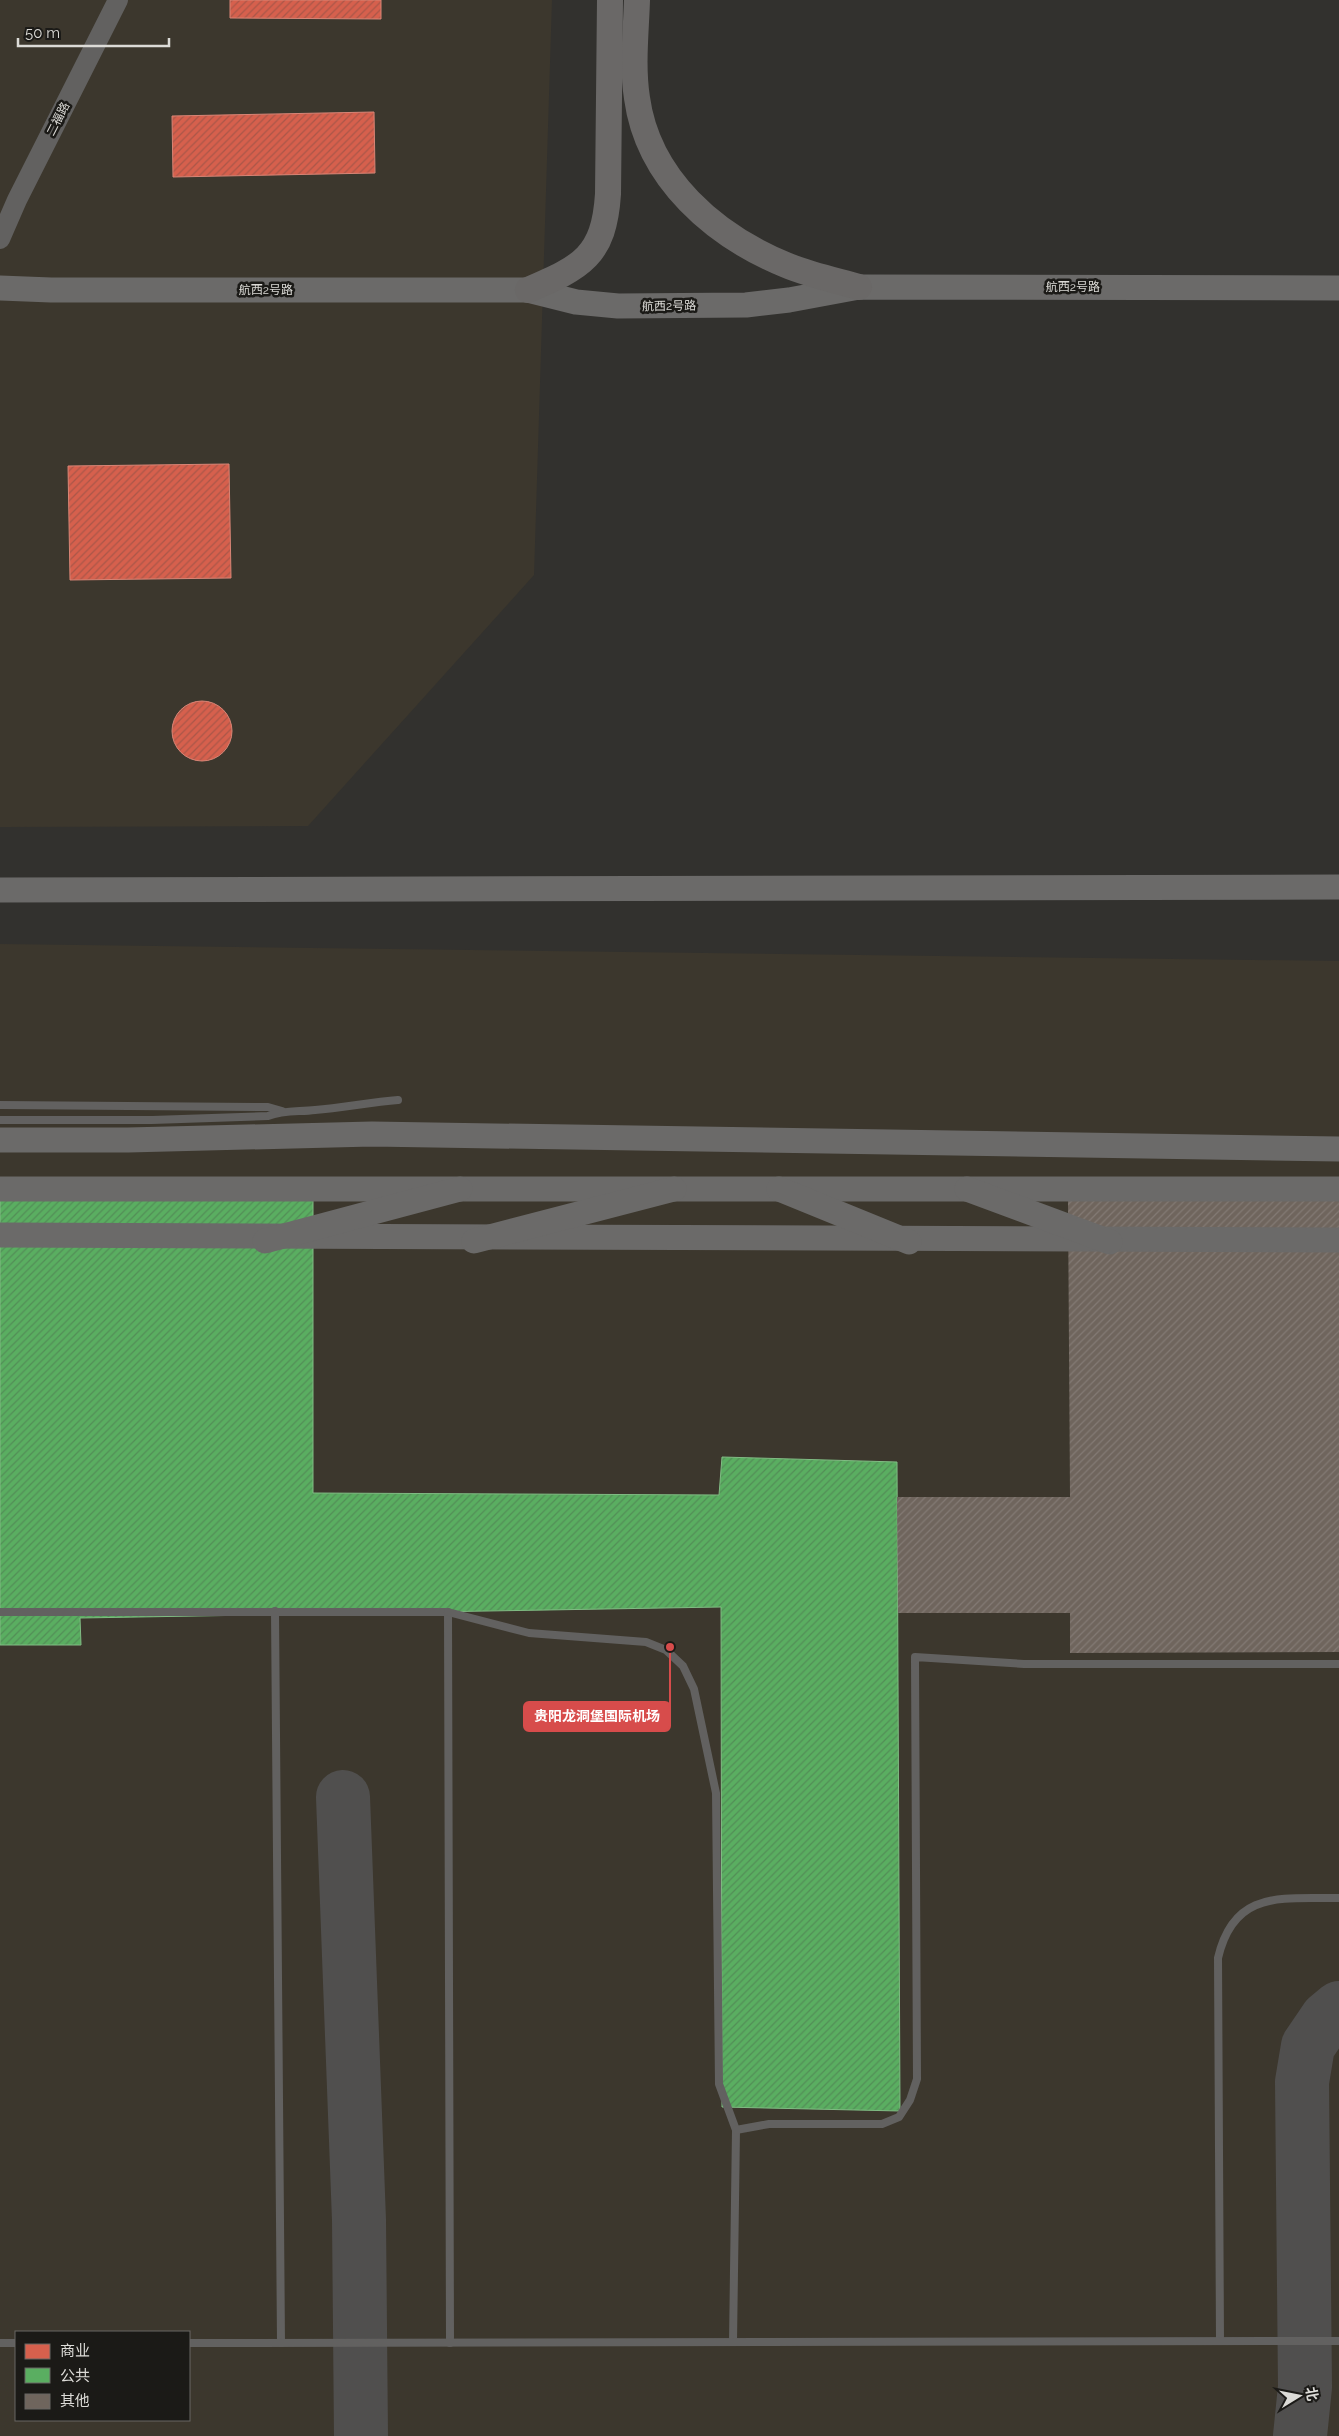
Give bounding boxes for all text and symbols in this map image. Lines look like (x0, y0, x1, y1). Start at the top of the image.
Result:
scale bar (18, 15, 169, 47)
text: 50 m (25, 24, 60, 42)
street label: 二福路 (44, 100, 72, 138)
street label: 航西2号路 (1046, 280, 1100, 294)
street label: 航西2号路 (239, 283, 293, 297)
street label: 航西2号路 (642, 299, 696, 313)
callout: 贵阳龙洞堡国际机场 (524, 1702, 670, 1731)
text: 贵阳龙洞堡国际机场 (534, 1708, 660, 1724)
legend (15, 2331, 190, 2421)
text: 商业 (60, 2342, 90, 2360)
text: 公共 (60, 2367, 90, 2385)
north arrow (1274, 2371, 1324, 2421)
text: 北 (1303, 2385, 1321, 2402)
text: 其他 (60, 2392, 90, 2410)

